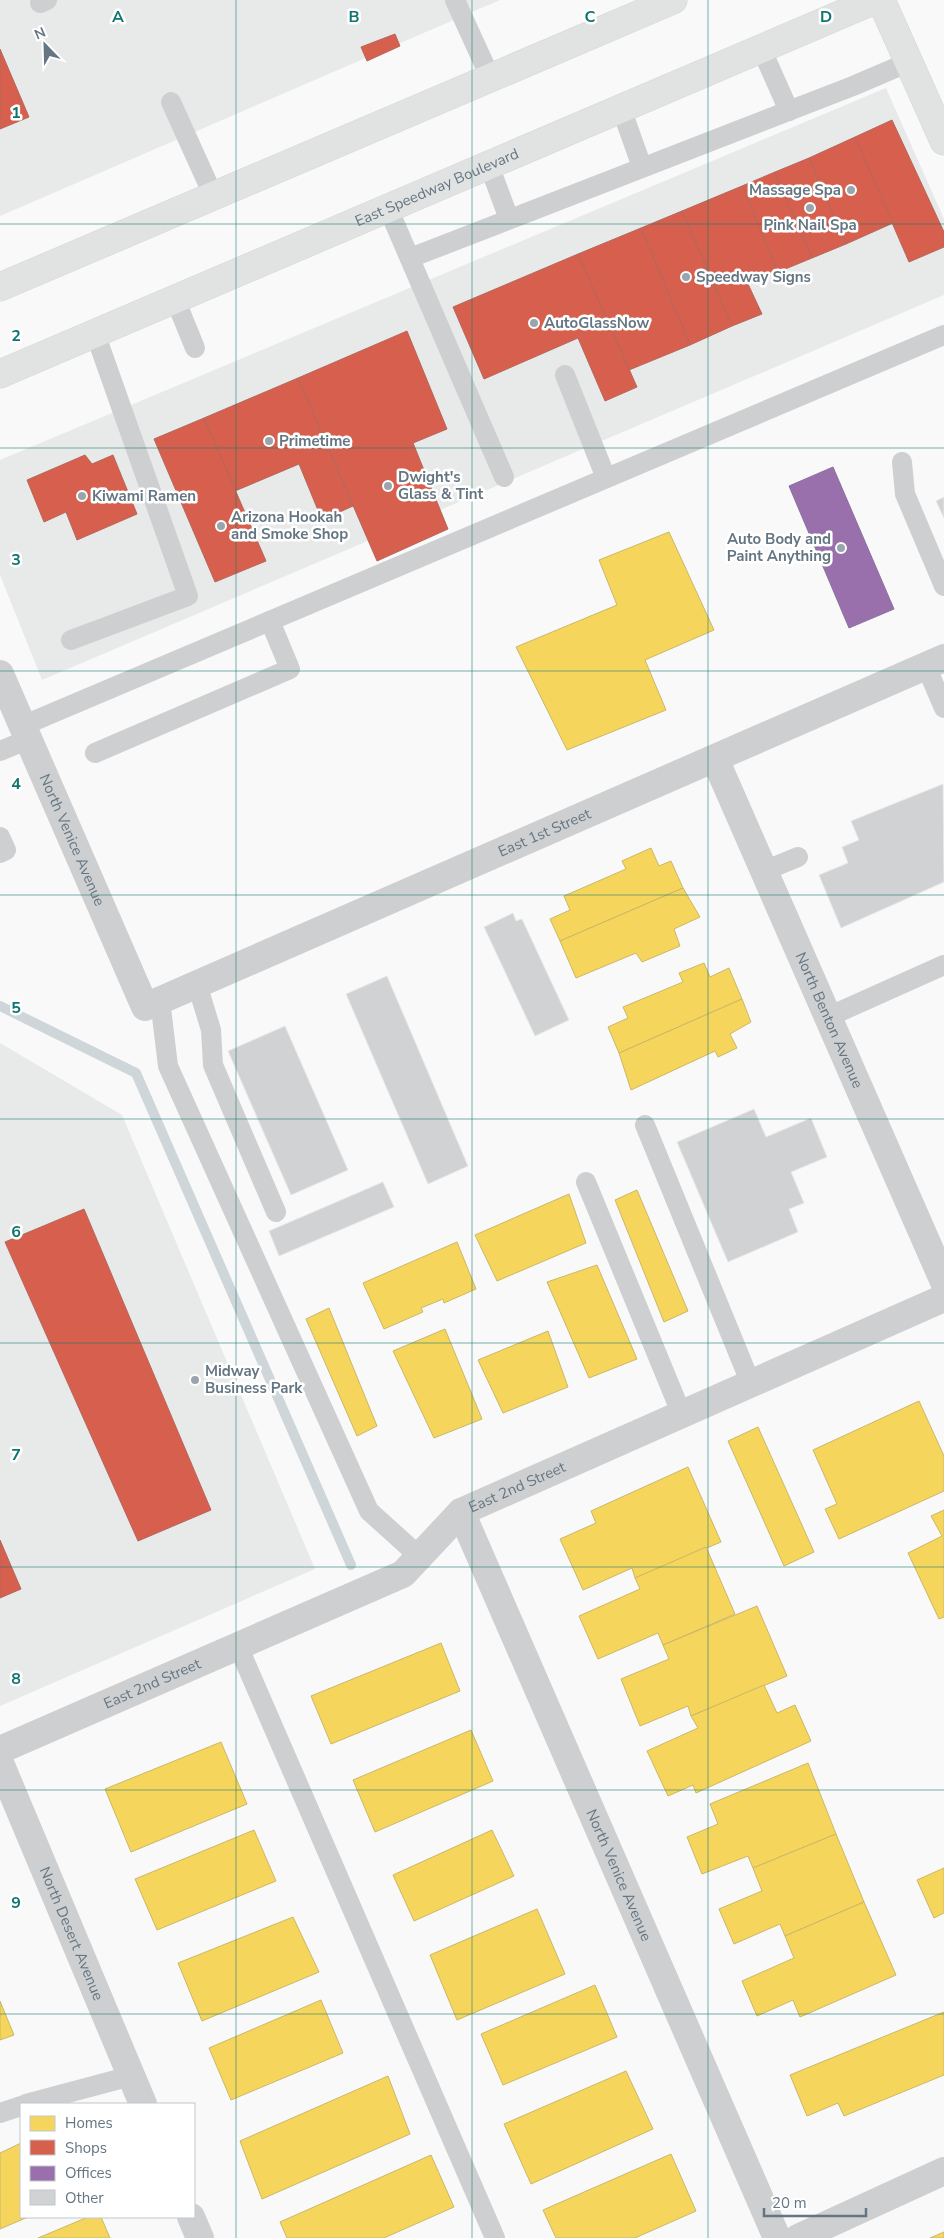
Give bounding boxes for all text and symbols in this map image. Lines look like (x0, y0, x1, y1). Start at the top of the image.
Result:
text: A (112, 6, 124, 28)
text: B (348, 6, 360, 28)
text: C (585, 6, 596, 28)
text: D (820, 6, 832, 28)
north arrow (20, 20, 70, 70)
text: N (32, 23, 49, 44)
text: 1 (11, 102, 21, 124)
street label: East Speedway Boulevard (352, 143, 522, 231)
place label: Massage Spa (749, 180, 841, 200)
marker: Massage Spa (845, 184, 857, 196)
marker: Pink Nail Spa (804, 202, 816, 214)
place label: Pink Nail Spa (763, 215, 857, 235)
place label: Speedway Signs (696, 267, 811, 287)
marker: Speedway Signs (680, 271, 692, 283)
place label: AutoGlassNow (544, 313, 650, 333)
marker: AutoGlassNow (528, 317, 540, 329)
text: 2 (11, 325, 21, 347)
place label: Primetime (279, 431, 350, 451)
marker: Primetime (263, 435, 275, 447)
place label: Dwight's Glass & Tint (398, 467, 484, 504)
marker: Dwight's Glass & Tint (382, 480, 394, 492)
place label: Kiwami Ramen (92, 486, 196, 506)
marker: Kiwami Ramen (76, 490, 88, 502)
place label: Arizona Hookah and Smoke Shop (231, 507, 348, 544)
marker: Arizona Hookah and Smoke Shop (215, 520, 227, 532)
place label: Auto Body and Paint Anything (727, 529, 831, 566)
marker: Auto Body and Paint Anything (835, 542, 847, 554)
text: 3 (11, 549, 21, 571)
street label: North Venice Avenue (35, 771, 110, 909)
text: 4 (11, 773, 21, 795)
street label: East 1st Street (495, 803, 594, 862)
street label: North Benton Avenue (791, 949, 868, 1091)
text: 5 (11, 997, 21, 1019)
text: 6 (11, 1221, 21, 1243)
place label: Midway Business Park (205, 1361, 303, 1398)
marker: Midway Business Park (189, 1374, 201, 1386)
text: 7 (11, 1444, 21, 1466)
street label: East 2nd Street (465, 1457, 569, 1517)
street label: East 2nd Street (100, 1653, 204, 1714)
text: 8 (11, 1668, 21, 1690)
street label: North Venice Avenue (582, 1806, 657, 1944)
street label: North Desert Avenue (35, 1864, 108, 2004)
text: 9 (11, 1892, 21, 1914)
legend (20, 2103, 195, 2218)
text: Homes (65, 2113, 113, 2133)
text: Shops (65, 2138, 107, 2158)
text: Offices (65, 2163, 112, 2183)
scale bar (764, 2186, 866, 2218)
text: Other (65, 2188, 104, 2208)
text: 20 m (772, 2193, 807, 2213)

